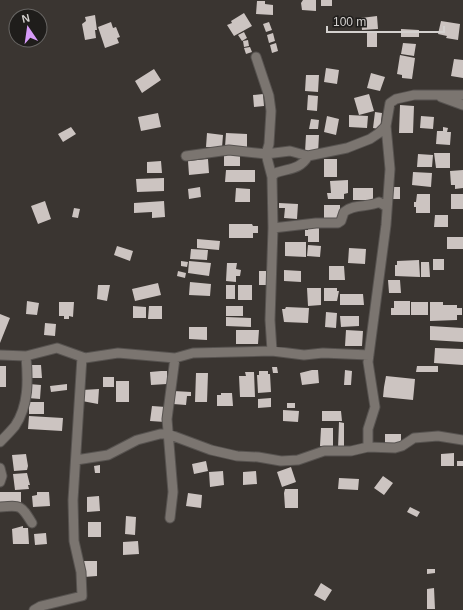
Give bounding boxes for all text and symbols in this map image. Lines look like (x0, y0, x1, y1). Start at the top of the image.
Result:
north arrow (8, 8, 48, 48)
scale bar (327, 8, 444, 34)
text: N (21, 12, 31, 25)
text: 100 m (333, 15, 366, 29)

